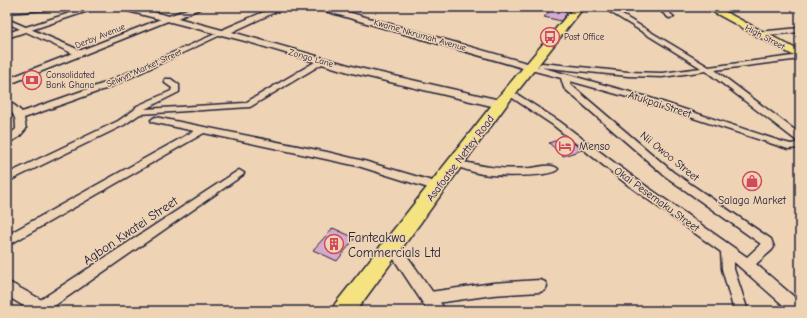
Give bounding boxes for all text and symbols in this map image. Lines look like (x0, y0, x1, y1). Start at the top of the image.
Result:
street label: Kwame Nkrumah Avenue (373, 17, 468, 53)
street label: Derby Avenue (74, 21, 127, 51)
street label: High Street (743, 22, 787, 52)
bus stop icon: Post Office (539, 26, 561, 48)
place label: Post Office (564, 32, 605, 42)
street label: Selwyn Market Street (105, 47, 184, 89)
street label: Zongo Lane (288, 47, 335, 69)
bank icon: Consolidated Bank Ghana (21, 69, 43, 91)
place label: Consolidated Bank Ghana (46, 70, 95, 90)
street label: Atukpai Street (627, 88, 694, 121)
street label: Asafoatse Nettey Road (424, 113, 497, 204)
street label: Nii Owoo Street (638, 129, 702, 185)
hotel icon: Menso (554, 135, 576, 157)
place label: Menso (579, 140, 610, 153)
street label: Okai Pesemaku Street (612, 164, 703, 235)
shop icon: Salaga Market (741, 170, 763, 192)
street label: Agbon Kwatei Street (80, 192, 182, 268)
place label: Salaga Market (718, 194, 787, 207)
place label: Fanteakwa Commercials Ltd (348, 230, 441, 260)
building icon: Fanteakwa Commercials Ltd (323, 233, 345, 255)

